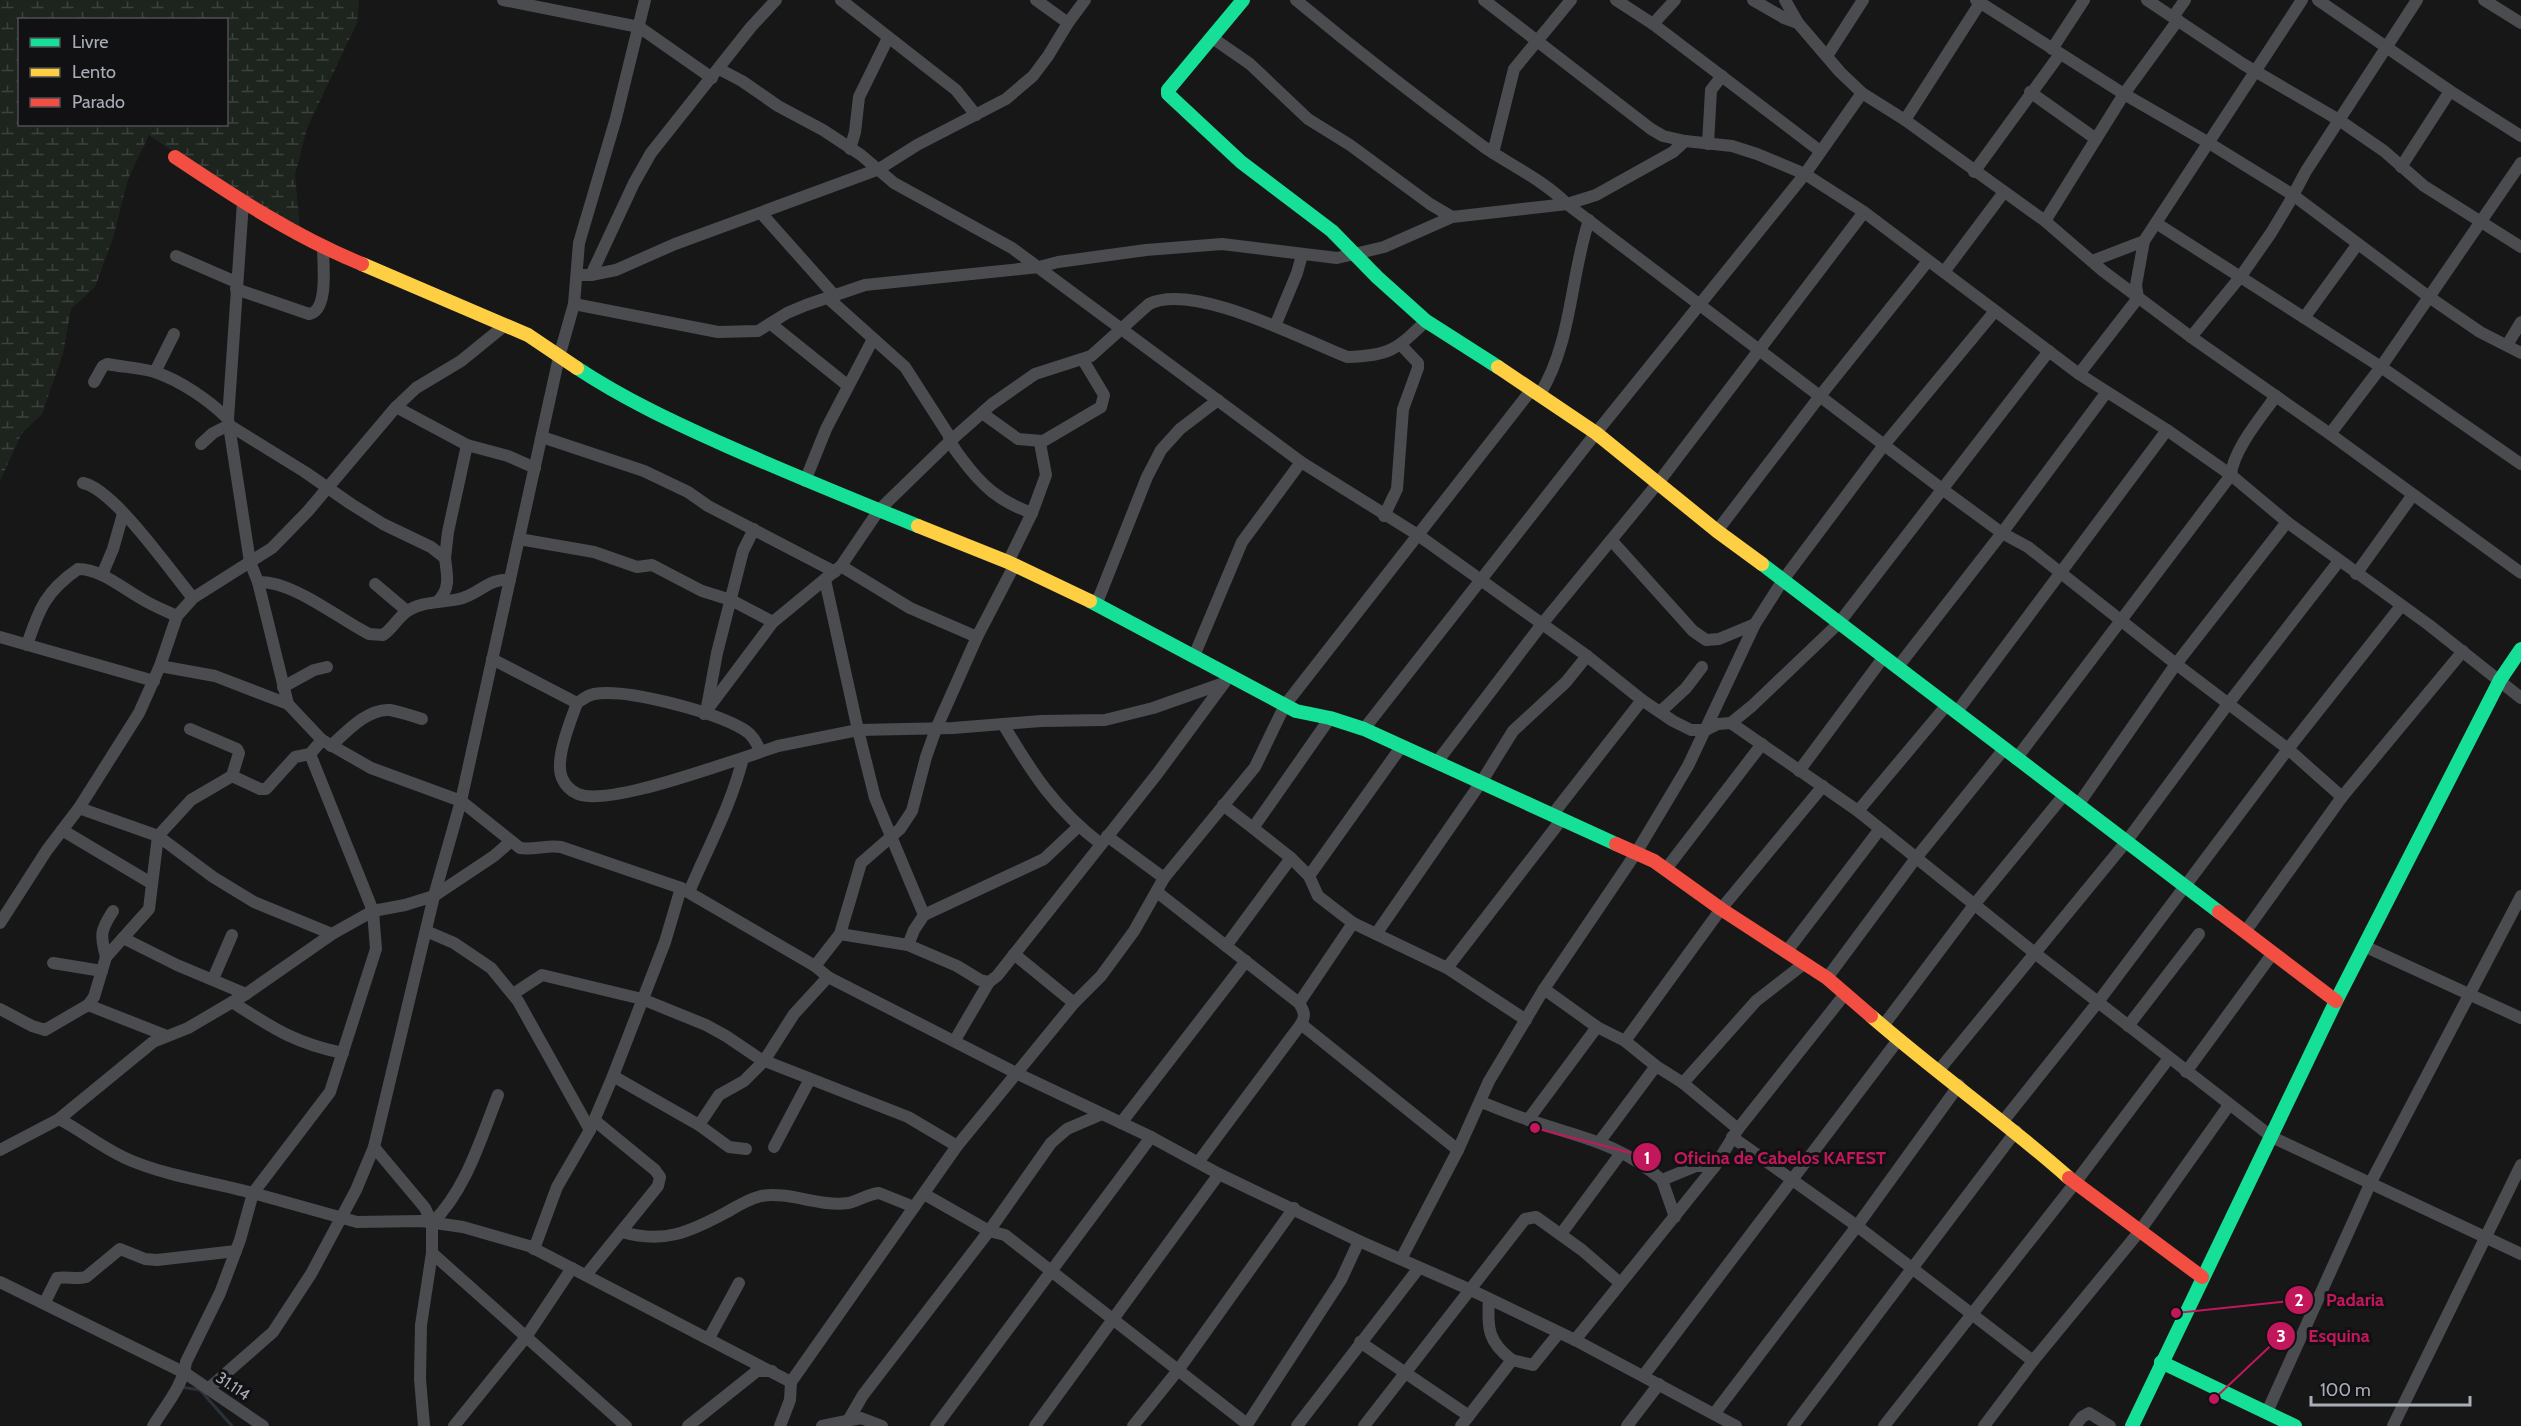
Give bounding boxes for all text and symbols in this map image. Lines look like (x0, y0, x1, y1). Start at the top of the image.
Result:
legend (18, 18, 228, 126)
text: Livre (72, 31, 108, 53)
text: Lento (72, 61, 116, 83)
text: Parado (72, 91, 125, 113)
callout: Oficina de Cabelos KAFEST (1632, 1139, 1898, 1175)
text: 1 (1644, 1147, 1650, 1169)
text: Oficina de Cabelos KAFEST (1674, 1147, 1886, 1169)
callout: Padaria (2284, 1282, 2396, 1318)
text: 2 (2294, 1289, 2304, 1311)
text: Padaria (2326, 1289, 2384, 1311)
callout: Esquina (2266, 1318, 2382, 1354)
text: 3 (2276, 1325, 2286, 1347)
text: Esquina (2308, 1325, 2370, 1347)
street label: 31.114 (212, 1368, 254, 1404)
scale bar (2311, 1369, 2470, 1407)
text: 100 m (2320, 1379, 2371, 1401)

